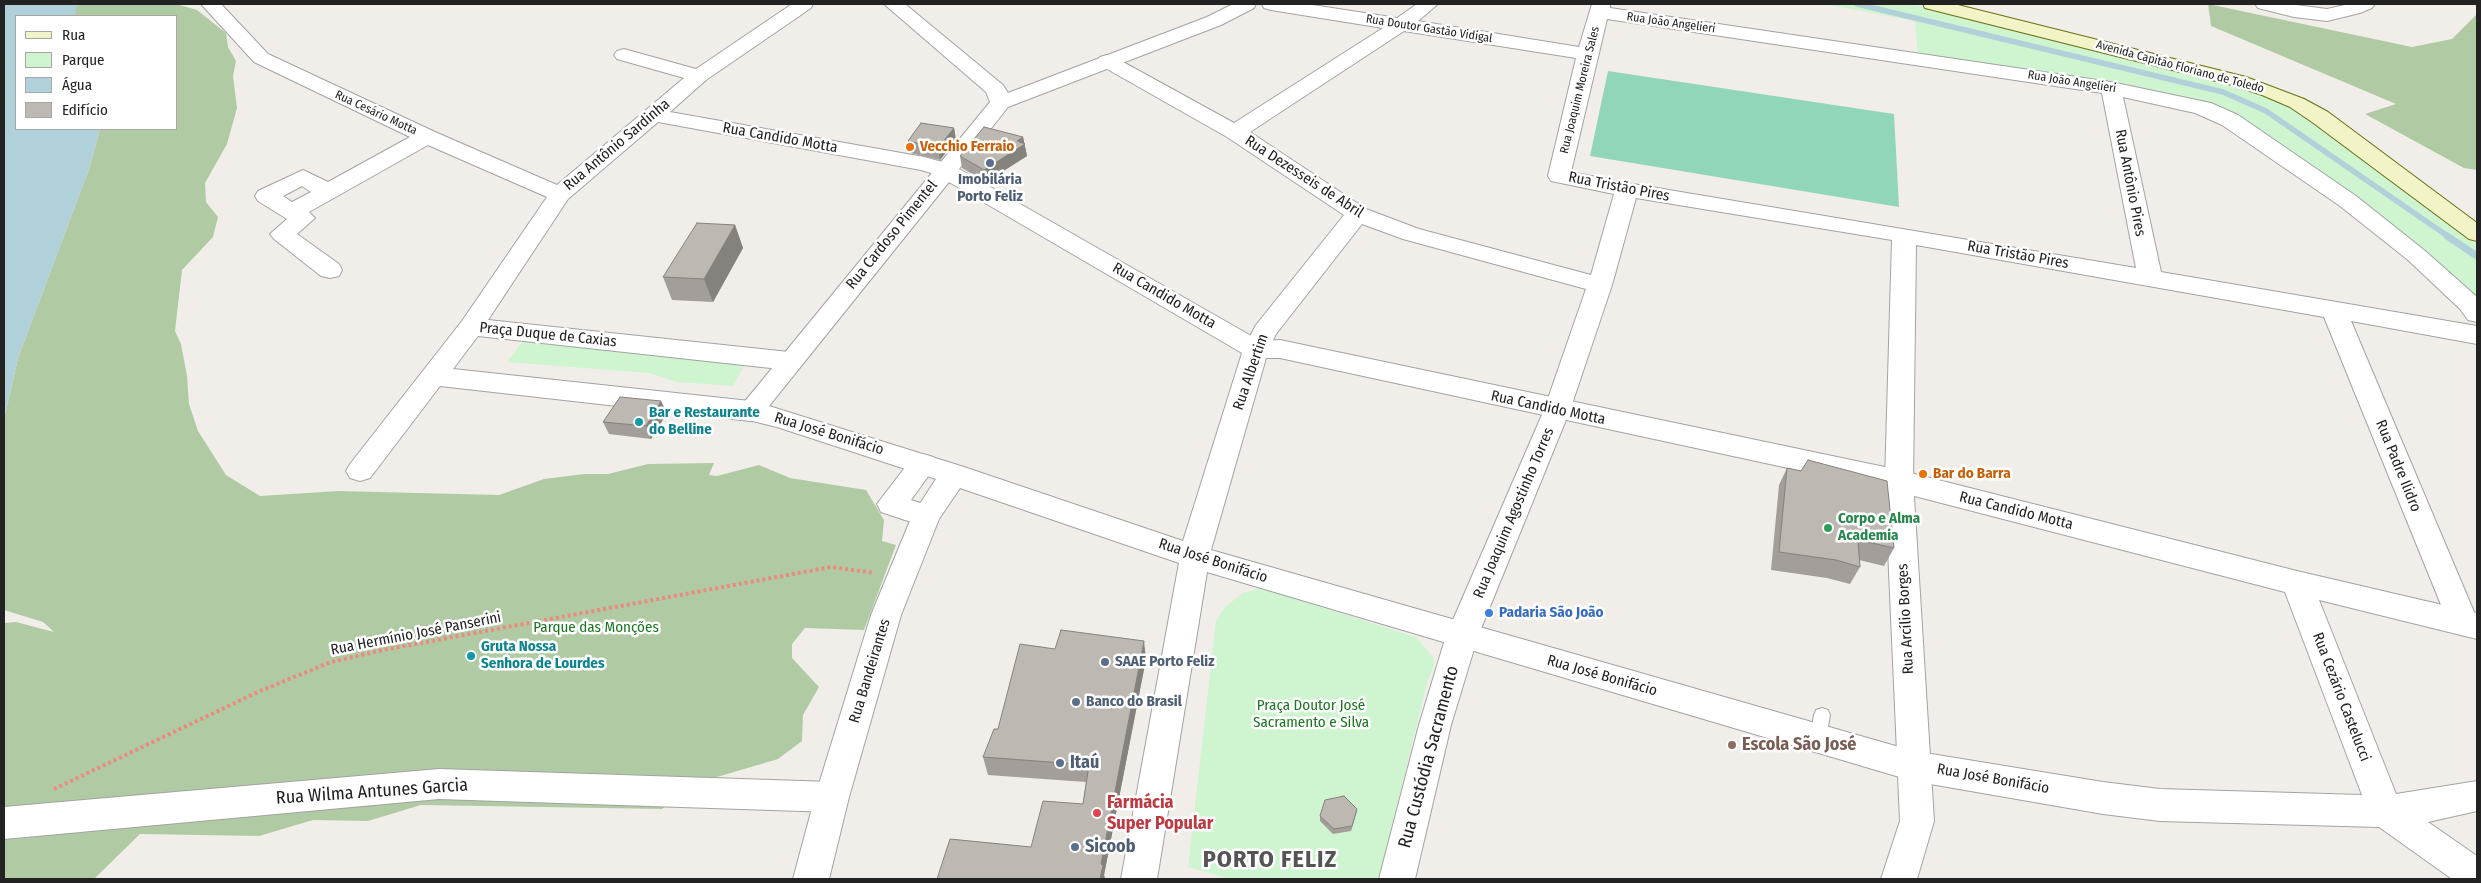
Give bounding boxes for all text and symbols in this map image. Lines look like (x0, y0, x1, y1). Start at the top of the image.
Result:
street label: Rua João Angelieri (1626, 10, 1716, 36)
street label: Rua Doutor Gastão Vidigal (1365, 12, 1493, 46)
legend (15, 15, 178, 130)
street label: Rua Joaquim Moreira Sales (1557, 25, 1603, 155)
text: Rua (62, 26, 85, 44)
street label: Avenida Capitão Floriano de Toledo (2094, 38, 2266, 96)
text: Parque (62, 51, 105, 69)
street label: Rua João Angelieri (2027, 68, 2117, 96)
text: Água (62, 76, 92, 94)
street label: Rua Cesário Motta (333, 88, 419, 138)
street label: Rua Antônio Sardinha (560, 95, 674, 195)
text: Edifício (62, 101, 108, 119)
street label: Rua Candido Motta (721, 119, 839, 157)
street label: Rua Antônio Pires (2111, 128, 2149, 238)
street label: Rua Dezesseis de Abril (1241, 132, 1367, 222)
place label: Vecchio Ferraio (920, 138, 1014, 156)
marker: Vecchio Ferraio (904, 141, 916, 153)
marker: Imobilária Porto Feliz (984, 157, 996, 169)
street label: Rua Tristão Pires (1567, 168, 1671, 206)
place label: Imobilária Porto Feliz (957, 171, 1023, 206)
street label: Rua Cardoso Pimentel (843, 177, 941, 293)
street label: Rua Tristão Pires (1966, 237, 2070, 273)
street label: Rua Candido Motta (1109, 259, 1219, 333)
street label: Praça Duque de Caxias (478, 319, 618, 351)
street label: Rua Albertim (1230, 331, 1272, 413)
street label: Rua Candido Motta (1489, 387, 1607, 429)
place label: Bar e Restaurante do Belline (649, 404, 760, 439)
street label: Rua José Bonifácio (772, 409, 886, 459)
marker: Bar e Restaurante do Belline (633, 416, 645, 428)
street label: Rua Padre Ilidro (2371, 417, 2425, 515)
street label: Rua Joaquim Agostinho Torres (1470, 425, 1558, 601)
place label: Bar do Barra (1933, 465, 2011, 483)
marker: Bar do Barra (1917, 468, 1929, 480)
street label: Rua Candido Motta (1957, 488, 2075, 534)
place label: Corpo e Alma Academia (1838, 510, 1920, 545)
marker: Corpo e Alma Academia (1822, 522, 1834, 534)
street label: Rua José Bonifácio (1156, 535, 1270, 587)
street label: Rua Arcílio Borges (1894, 563, 1918, 675)
place label: Padaria São João (1499, 604, 1604, 622)
marker: Padaria São João (1483, 607, 1495, 619)
street label: Rua Hermínio José Panserini (329, 609, 503, 659)
street label: Rua Bandeirantes (846, 617, 894, 725)
park label: Parque das Monções (533, 619, 659, 637)
street label: Rua Cezário Castelucci (2308, 630, 2374, 764)
place label: Gruta Nossa Senhora de Lourdes (481, 638, 605, 673)
marker: Gruta Nossa Senhora de Lourdes (465, 650, 477, 662)
street label: Rua José Bonifácio (1545, 652, 1659, 700)
place label: SAAE Porto Feliz (1115, 653, 1215, 671)
marker: SAAE Porto Feliz (1099, 656, 1111, 668)
street label: Rua Custódia Sacramento (1394, 663, 1464, 851)
place label: Banco do Brasil (1086, 693, 1182, 711)
marker: Banco do Brasil (1070, 696, 1082, 708)
park label: Praça Doutor José Sacramento e Silva (1253, 697, 1369, 732)
place label: Escola São José (1742, 734, 1856, 756)
marker: Escola São José (1726, 739, 1738, 751)
place label: Itaú (1070, 752, 1099, 774)
marker: Itaú (1054, 757, 1066, 769)
street label: Rua José Bonifácio (1935, 760, 2051, 798)
street label: Rua Wilma Antunes Garcia (275, 775, 469, 809)
place label: Farmácia Super Popular (1107, 792, 1213, 834)
marker: Farmácia Super Popular (1091, 807, 1103, 819)
place label: Sicoob (1085, 836, 1135, 858)
marker: Sicoob (1069, 841, 1081, 853)
district label: PORTO FELIZ (1201, 846, 1339, 874)

